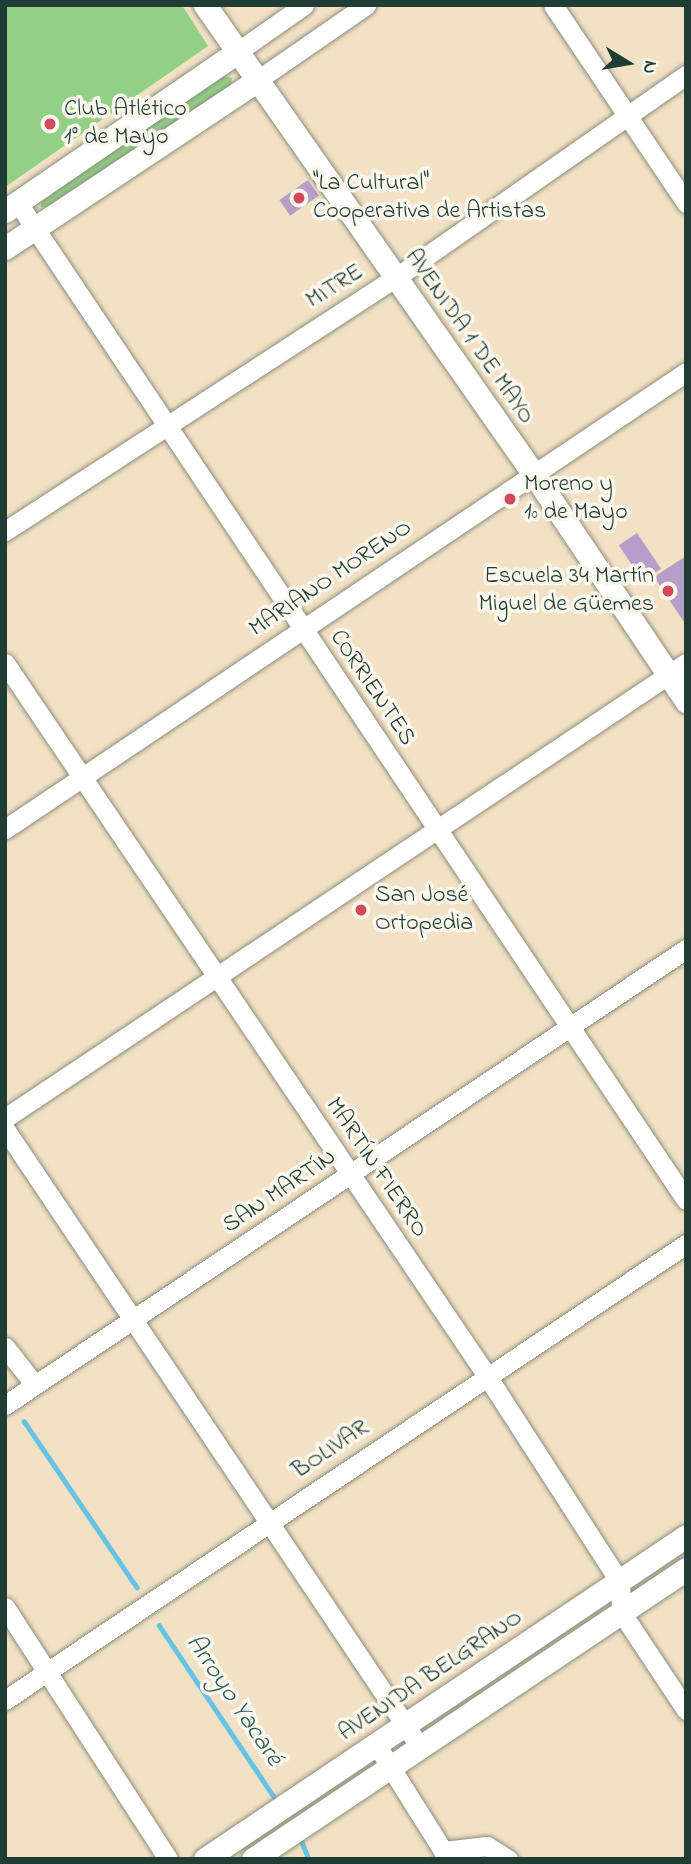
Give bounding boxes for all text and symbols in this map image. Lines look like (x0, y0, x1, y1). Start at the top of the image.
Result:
north arrow (593, 28, 663, 98)
text: N (635, 58, 664, 76)
place label: Club Atlético 1° de Mayo (64, 96, 187, 152)
marker: Club Atlético 1° de Mayo (42, 116, 58, 132)
place label: "La Cultural" Cooperativa de Artistas (313, 170, 546, 226)
marker: "La Cultural" Cooperativa de Artistas (291, 190, 307, 206)
street label: AVENIDA 1 DE MAYO (398, 244, 540, 430)
street label: MITRE (301, 258, 369, 316)
place label: Moreno y 1º de Mayo (524, 471, 628, 527)
marker: Moreno y 1º de Mayo (502, 491, 518, 507)
street label: MARIANO MORENO (244, 514, 418, 644)
place label: Escuela 34 Martín Miguel de Güemes (479, 563, 654, 619)
marker: Escuela 34 Martín Miguel de Güemes (660, 583, 676, 599)
street label: CORRIENTES (323, 625, 421, 751)
place label: San José Ortopedia (375, 882, 473, 938)
marker: San José Ortopedia (353, 902, 369, 918)
street label: MARTÍN FIERRO (319, 1093, 433, 1243)
street label: SAN MARTÍN (218, 1144, 342, 1240)
street label: BOLIVAR (287, 1414, 375, 1486)
street label: AVENIDA BELGRANO (334, 1604, 528, 1748)
water label: Arroyo Yacaré (178, 1629, 288, 1773)

